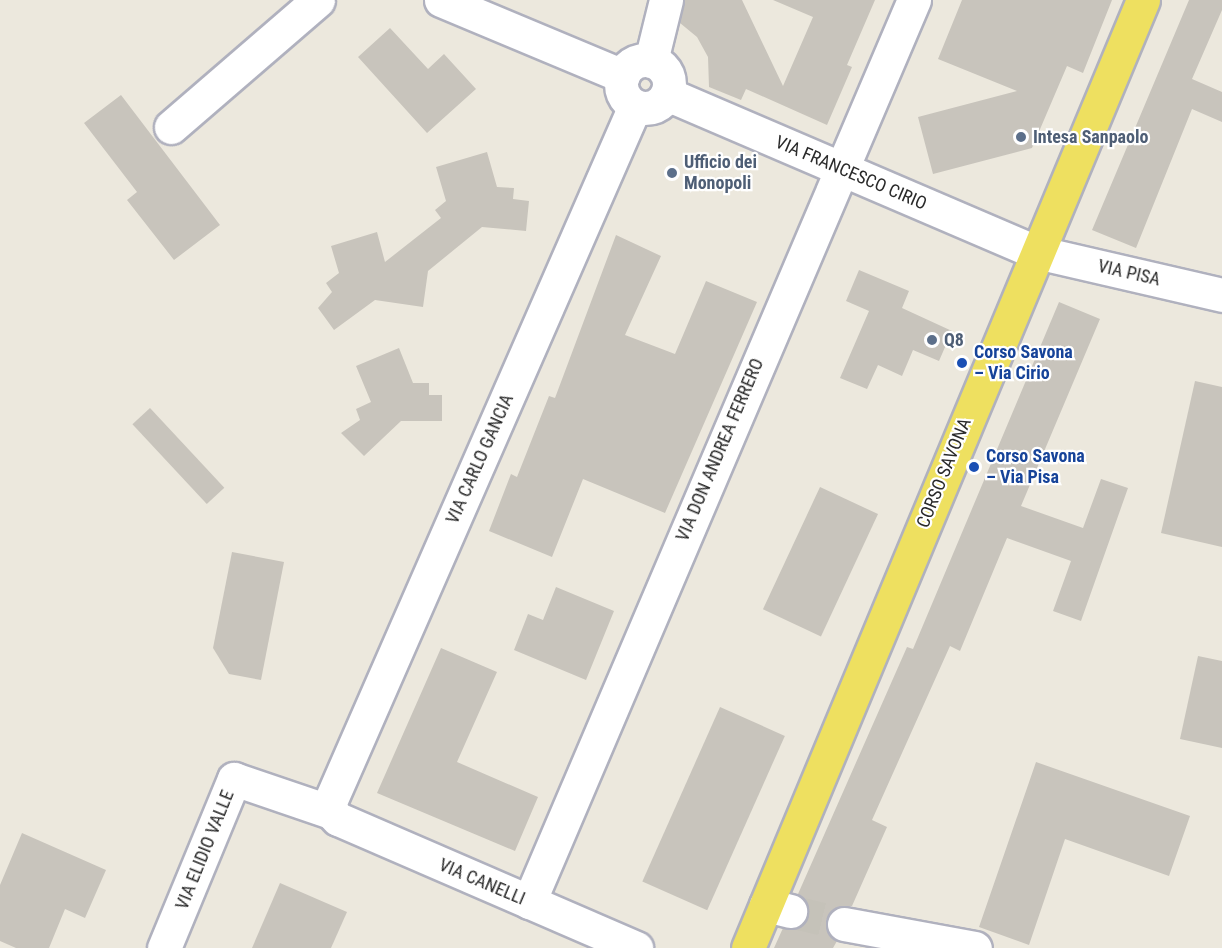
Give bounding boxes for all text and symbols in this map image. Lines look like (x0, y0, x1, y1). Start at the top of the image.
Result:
place label: Intesa Sanpaolo (1033, 126, 1149, 148)
marker: Intesa Sanpaolo (1014, 130, 1028, 144)
street label: VIA FRANCESCO CIRIO (772, 131, 930, 215)
place label: Ufficio dei Monopoli (684, 152, 757, 195)
marker: Ufficio dei Monopoli (665, 166, 679, 180)
street label: VIA PISA (1096, 255, 1162, 291)
place label: Q8 (944, 329, 964, 351)
marker: Q8 (925, 333, 939, 347)
place label: Corso Savona – Via Cirio (974, 342, 1073, 385)
street label: VIA DON ANDREA FERRERO (672, 355, 768, 545)
marker: Corso Savona – Via Cirio (955, 356, 969, 370)
street label: VIA CARLO GANCIA (442, 391, 518, 527)
street label: CORSO SAVONA (912, 415, 976, 531)
place label: Corso Savona – Via Pisa (986, 446, 1085, 488)
marker: Corso Savona – Via Pisa (967, 460, 981, 474)
street label: VIA ELIDIO VALLE (171, 787, 239, 913)
street label: VIA CANELLI (436, 854, 528, 910)

